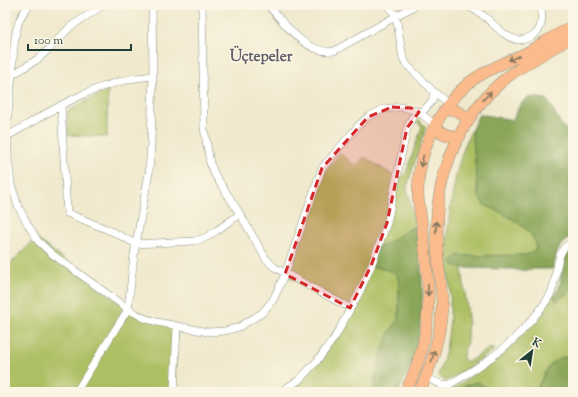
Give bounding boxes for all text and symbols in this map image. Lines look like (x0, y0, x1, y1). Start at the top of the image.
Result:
scale bar (28, 26, 131, 52)
text: 100 m (34, 32, 63, 50)
district label: Üçtepeler (230, 45, 293, 68)
one-way arrow (509, 55, 521, 62)
one-way arrow (482, 91, 492, 101)
one-way arrow (418, 154, 425, 167)
one-way arrow (433, 221, 440, 234)
one-way arrow (424, 283, 432, 296)
north arrow (512, 331, 552, 371)
text: K (528, 334, 544, 352)
one-way arrow (430, 349, 437, 362)

